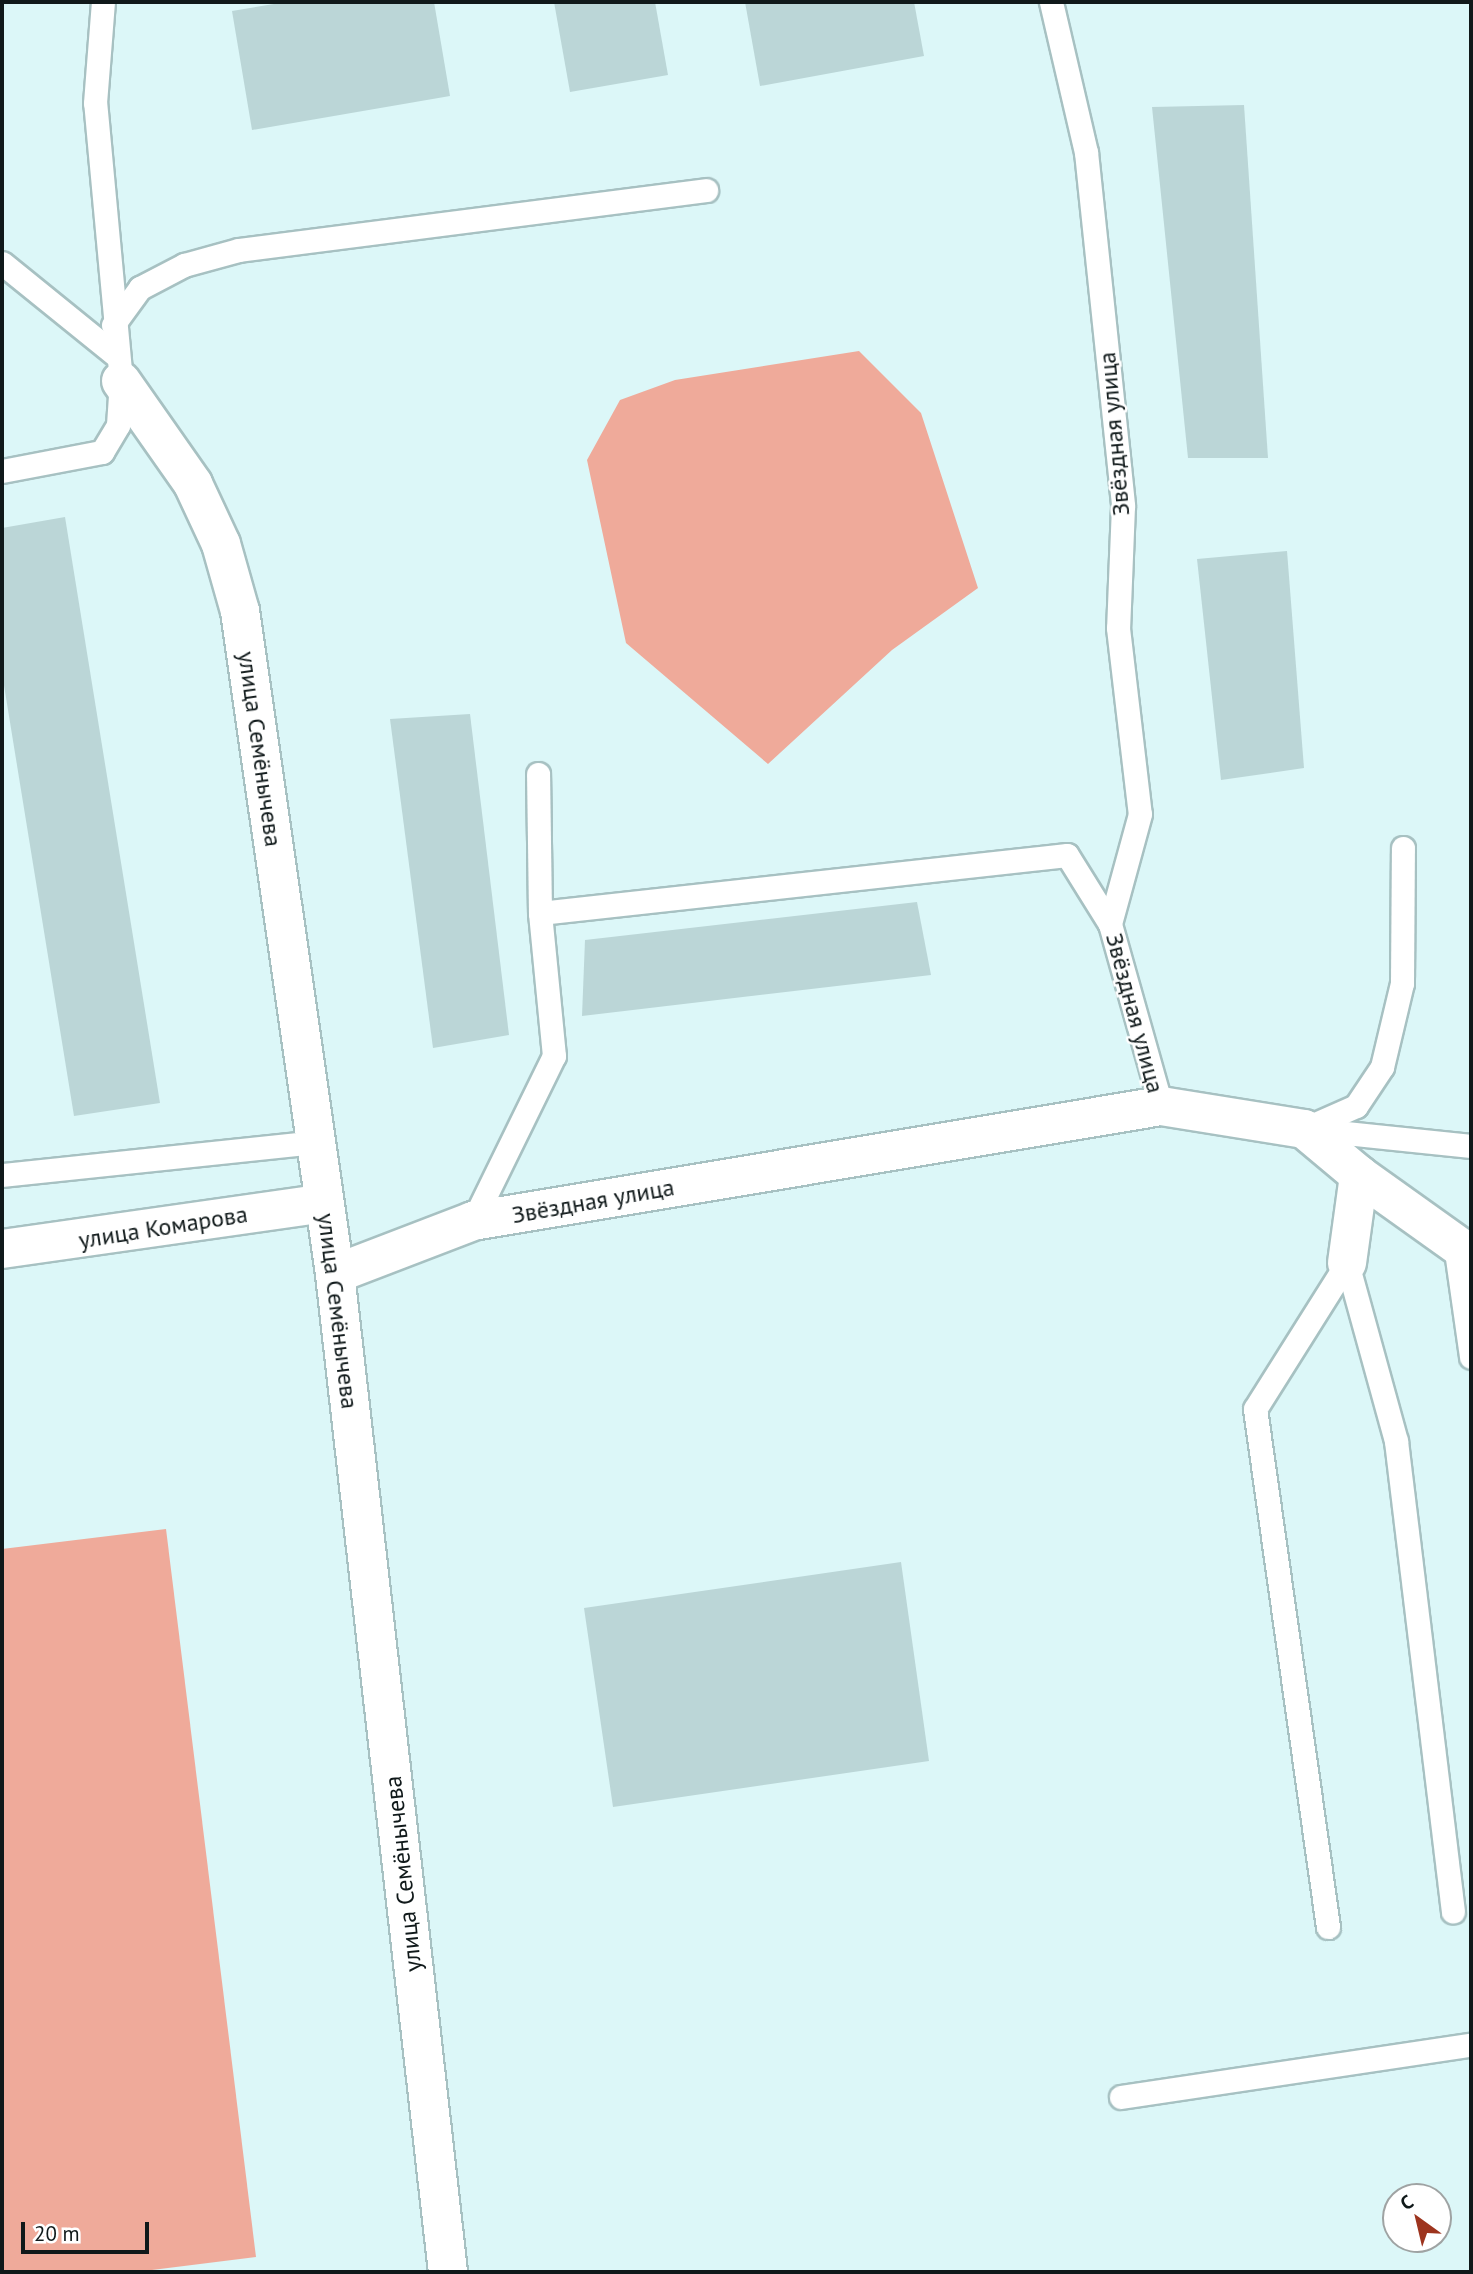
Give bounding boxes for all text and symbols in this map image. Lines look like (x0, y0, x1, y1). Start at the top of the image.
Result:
street label: Звёздная улица (1092, 351, 1136, 517)
street label: улица Семёнычева (232, 650, 288, 848)
street label: Звёздная улица (1100, 930, 1170, 1096)
street label: Звёздная улица (510, 1173, 676, 1229)
street label: улица Комарова (77, 1199, 249, 1255)
street label: улица Семёнычева (312, 1212, 364, 1410)
street label: улица Семёнычева (378, 1775, 428, 1973)
north arrow (1382, 2183, 1452, 2253)
text: С (1395, 2189, 1417, 2215)
scale bar (24, 2208, 152, 2252)
text: 20 m (34, 2220, 80, 2247)

